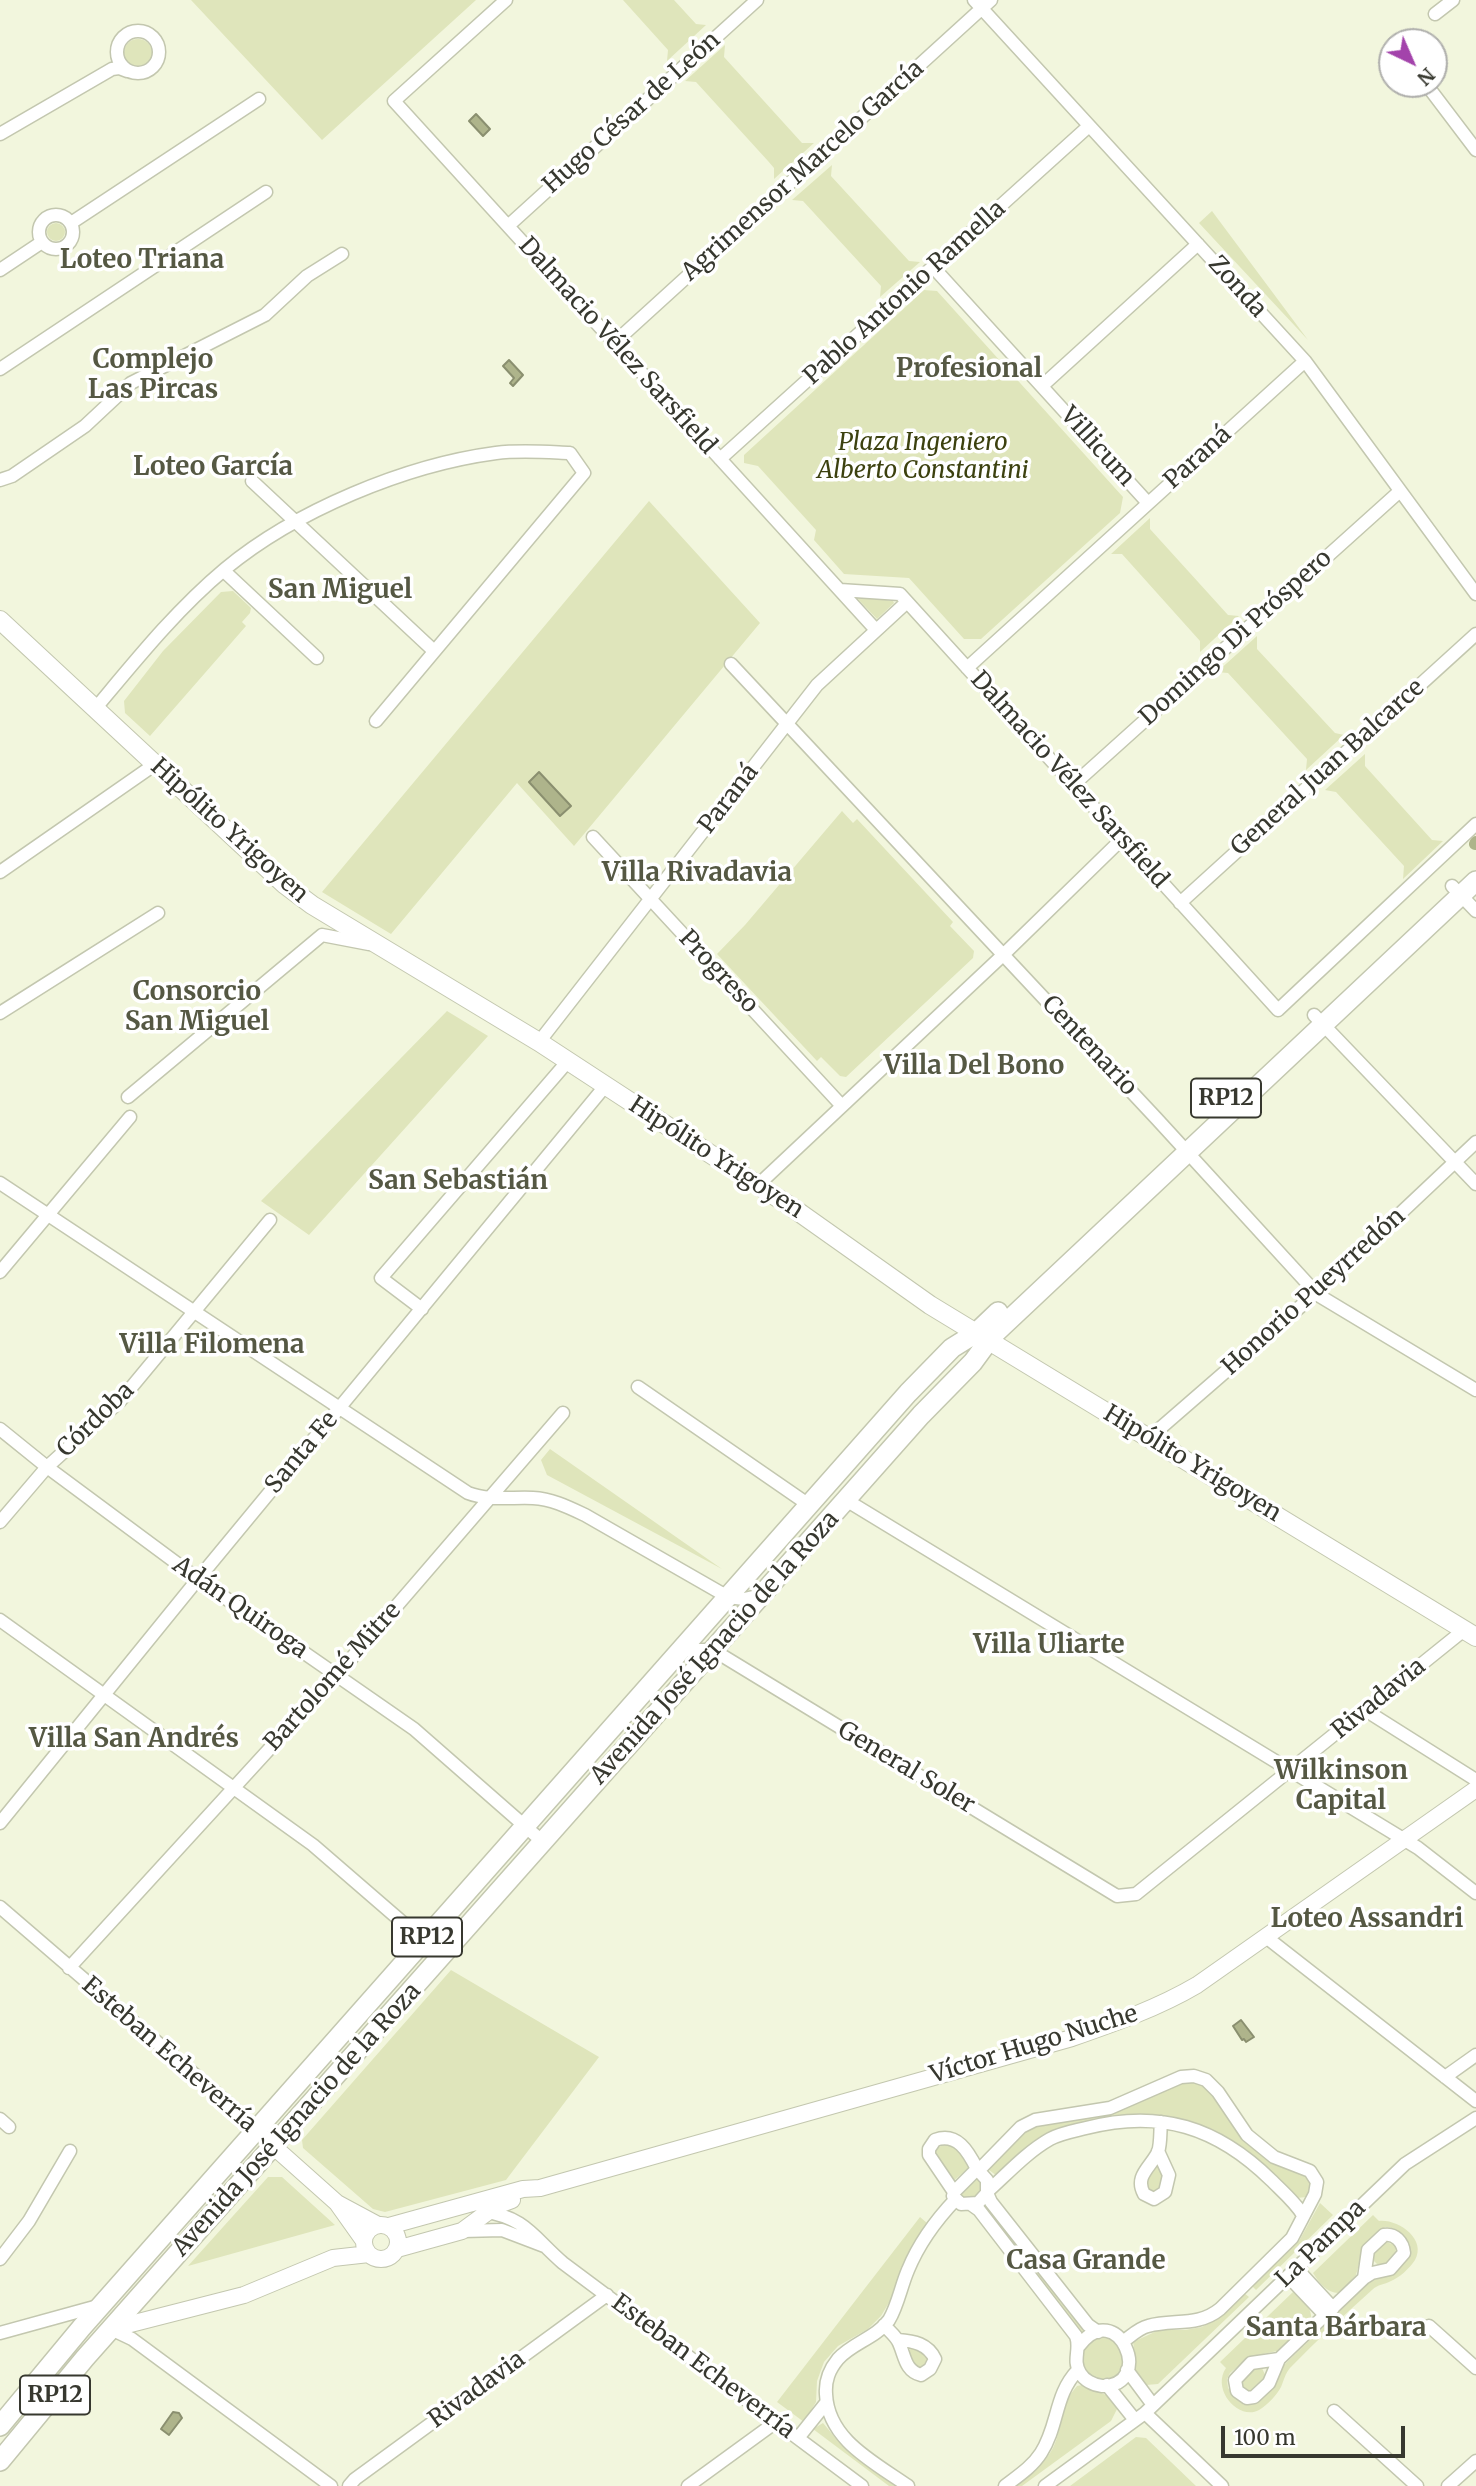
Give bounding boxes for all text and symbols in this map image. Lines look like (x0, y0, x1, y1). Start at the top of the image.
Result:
street label: Hugo César de León (538, 26, 726, 200)
north arrow (1378, 28, 1448, 98)
street label: Agrimensor Marcelo García (676, 55, 930, 287)
text: N (1412, 63, 1440, 91)
street label: Pablo Antonio Ramella (798, 195, 1012, 391)
street label: Dalmacio Vélez Sarsfield (512, 232, 722, 460)
district label: Loteo Triana (60, 245, 224, 277)
street label: Zonda (1202, 250, 1272, 324)
district label: Complejo Las Pircas (88, 345, 218, 406)
district label: Profesional (896, 354, 1042, 386)
street label: Villicum (1054, 401, 1140, 493)
street label: Paraná (1159, 420, 1237, 496)
park label: Plaza Ingeniero Alberto Constantini (817, 429, 1029, 485)
district label: Loteo García (133, 452, 293, 484)
street label: Domingo Di Próspero (1134, 544, 1338, 732)
district label: San Miguel (268, 575, 412, 607)
street label: Dalmacio Vélez Sarsfield (964, 666, 1174, 894)
street label: General Juan Balcarce (1226, 674, 1430, 862)
street label: Hipólito Yrigoyen (144, 753, 314, 909)
street label: Paraná (693, 759, 765, 839)
district label: Villa Rivadavia (602, 858, 792, 890)
street label: Progreso (672, 924, 764, 1020)
district label: Consorcio San Miguel (125, 977, 269, 1038)
street label: Centenario (1035, 990, 1143, 1102)
district label: Villa Del Bono (884, 1051, 1064, 1083)
road number: RP12 (1191, 1078, 1261, 1118)
street label: Hipólito Yrigoyen (623, 1091, 809, 1225)
district label: San Sebastián (368, 1166, 548, 1198)
street label: Honorio Pueyrredón (1217, 1202, 1411, 1382)
district label: Villa Filomena (120, 1330, 304, 1362)
street label: Córdoba (52, 1376, 140, 1464)
street label: Hipólito Yrigoyen (1098, 1400, 1286, 1528)
street label: Santa Fe (260, 1406, 344, 1500)
street label: Avenida José Ignacio de la Roza (585, 1506, 845, 1790)
street label: Adán Quiroga (167, 1551, 313, 1665)
street label: Bartolomé Mitre (259, 1597, 407, 1757)
district label: Villa Uliarte (973, 1630, 1125, 1662)
street label: Rivadavia (1326, 1653, 1432, 1745)
street label: General Soler (832, 1716, 980, 1820)
district label: Villa San Andrés (29, 1724, 239, 1756)
district label: Wilkinson Capital (1274, 1756, 1408, 1817)
district label: Loteo Assandri (1271, 1904, 1463, 1936)
road number: RP12 (392, 1918, 462, 1956)
street label: Esteban Echeverría (76, 1971, 262, 2139)
street label: Avenida José Ignacio de la Roza (167, 1978, 427, 2262)
street label: Víctor Hugo Nuche (927, 2000, 1141, 2090)
street label: La Pampa (1270, 2194, 1372, 2294)
district label: Casa Grande (1007, 2246, 1165, 2278)
street label: Esteban Echeverría (606, 2289, 800, 2445)
district label: Santa Bárbara (1246, 2313, 1426, 2345)
street label: Rivadavia (423, 2345, 531, 2435)
road number: RP12 (20, 2376, 90, 2414)
scale bar (1224, 2412, 1408, 2456)
text: 100 m (1234, 2424, 1296, 2451)

